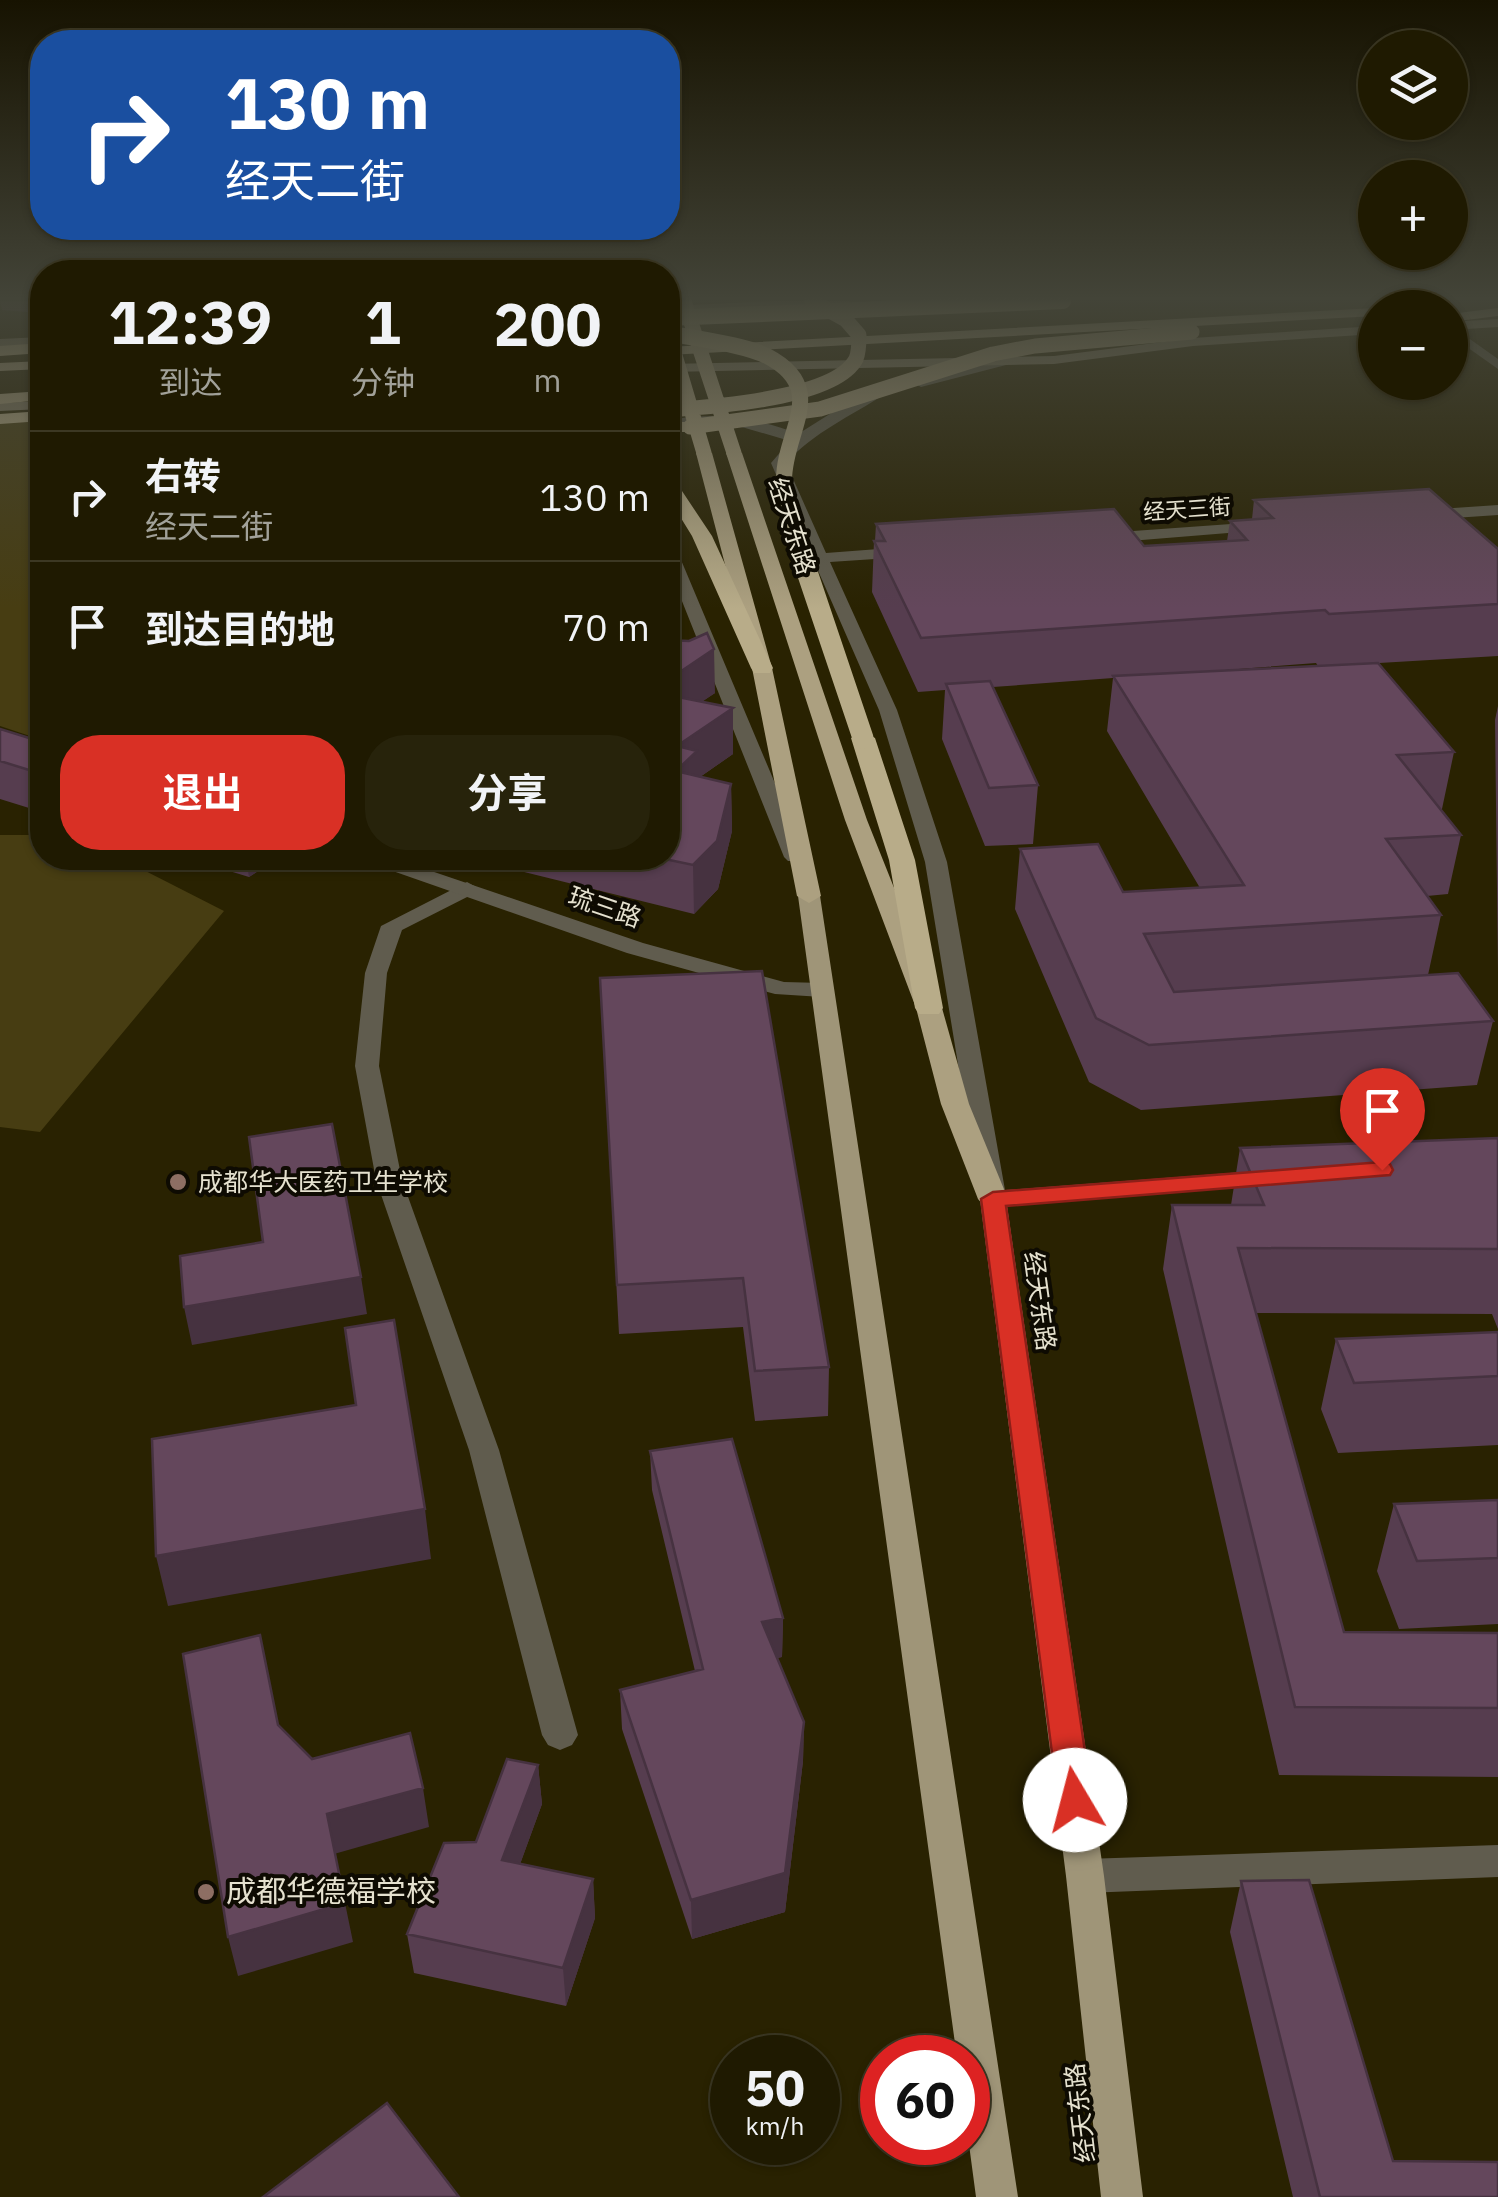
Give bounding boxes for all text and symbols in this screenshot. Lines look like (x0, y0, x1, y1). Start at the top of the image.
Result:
map controls (1358, 30, 1468, 400)
button: layers (1358, 30, 1468, 140)
text: 130 m (225, 57, 430, 148)
icon: right (60, 70, 190, 200)
text: 经天二街 (225, 151, 405, 209)
button: + (1358, 160, 1468, 270)
text: 12:39 (109, 282, 272, 361)
text: 1 (365, 282, 401, 361)
text: 200 (493, 284, 601, 363)
button: − (1358, 290, 1468, 400)
text: m (533, 359, 561, 401)
text: 到达 (158, 361, 222, 403)
text: 分钟 (351, 361, 415, 403)
text: 右转 (145, 451, 221, 500)
icon: right (60, 469, 115, 524)
text: 130 m (539, 472, 650, 521)
street label: 经天东路 (761, 473, 824, 579)
street label: 经天三街 (1142, 491, 1232, 526)
text: 经天二街 (145, 505, 273, 547)
icon: arrive (60, 599, 115, 654)
text: 70 m (562, 602, 650, 651)
text: 到达目的地 (145, 604, 335, 653)
button: 退出 (60, 735, 345, 850)
button: 分享 (365, 735, 650, 850)
street label: 琉三路 (564, 879, 646, 934)
pin (1340, 1068, 1425, 1171)
icon: arrive (1355, 1083, 1410, 1138)
place label: 成都华大医药卫生学校 (198, 1165, 448, 1198)
marker: 成都华大医药卫生学校 (167, 1171, 189, 1193)
street label: 经天东路 (1017, 1249, 1064, 1353)
position arrow (1023, 1748, 1127, 1852)
place label: 成都华德福学校 (226, 1871, 436, 1910)
marker: 成都华德福学校 (195, 1881, 217, 1903)
speed limit sign: 60 (860, 2035, 990, 2165)
text: 50 (745, 2055, 805, 2120)
street label: 经天东路 (1057, 2061, 1102, 2165)
text: km/h (746, 2109, 804, 2142)

